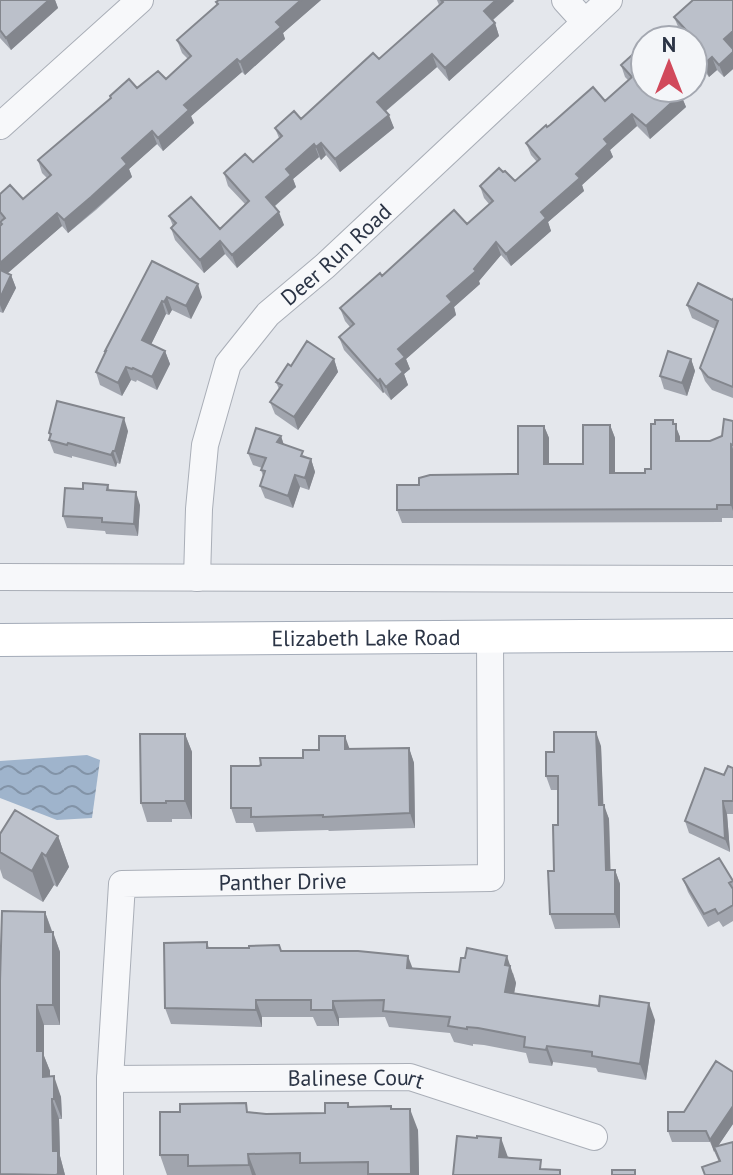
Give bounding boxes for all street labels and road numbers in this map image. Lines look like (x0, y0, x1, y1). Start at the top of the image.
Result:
street label: Deer Run Road (275, 197, 397, 311)
street label: Elizabeth Lake Road (271, 623, 461, 652)
street label: Panther Drive (218, 866, 347, 896)
street label: Balinese Court (288, 1063, 429, 1095)

